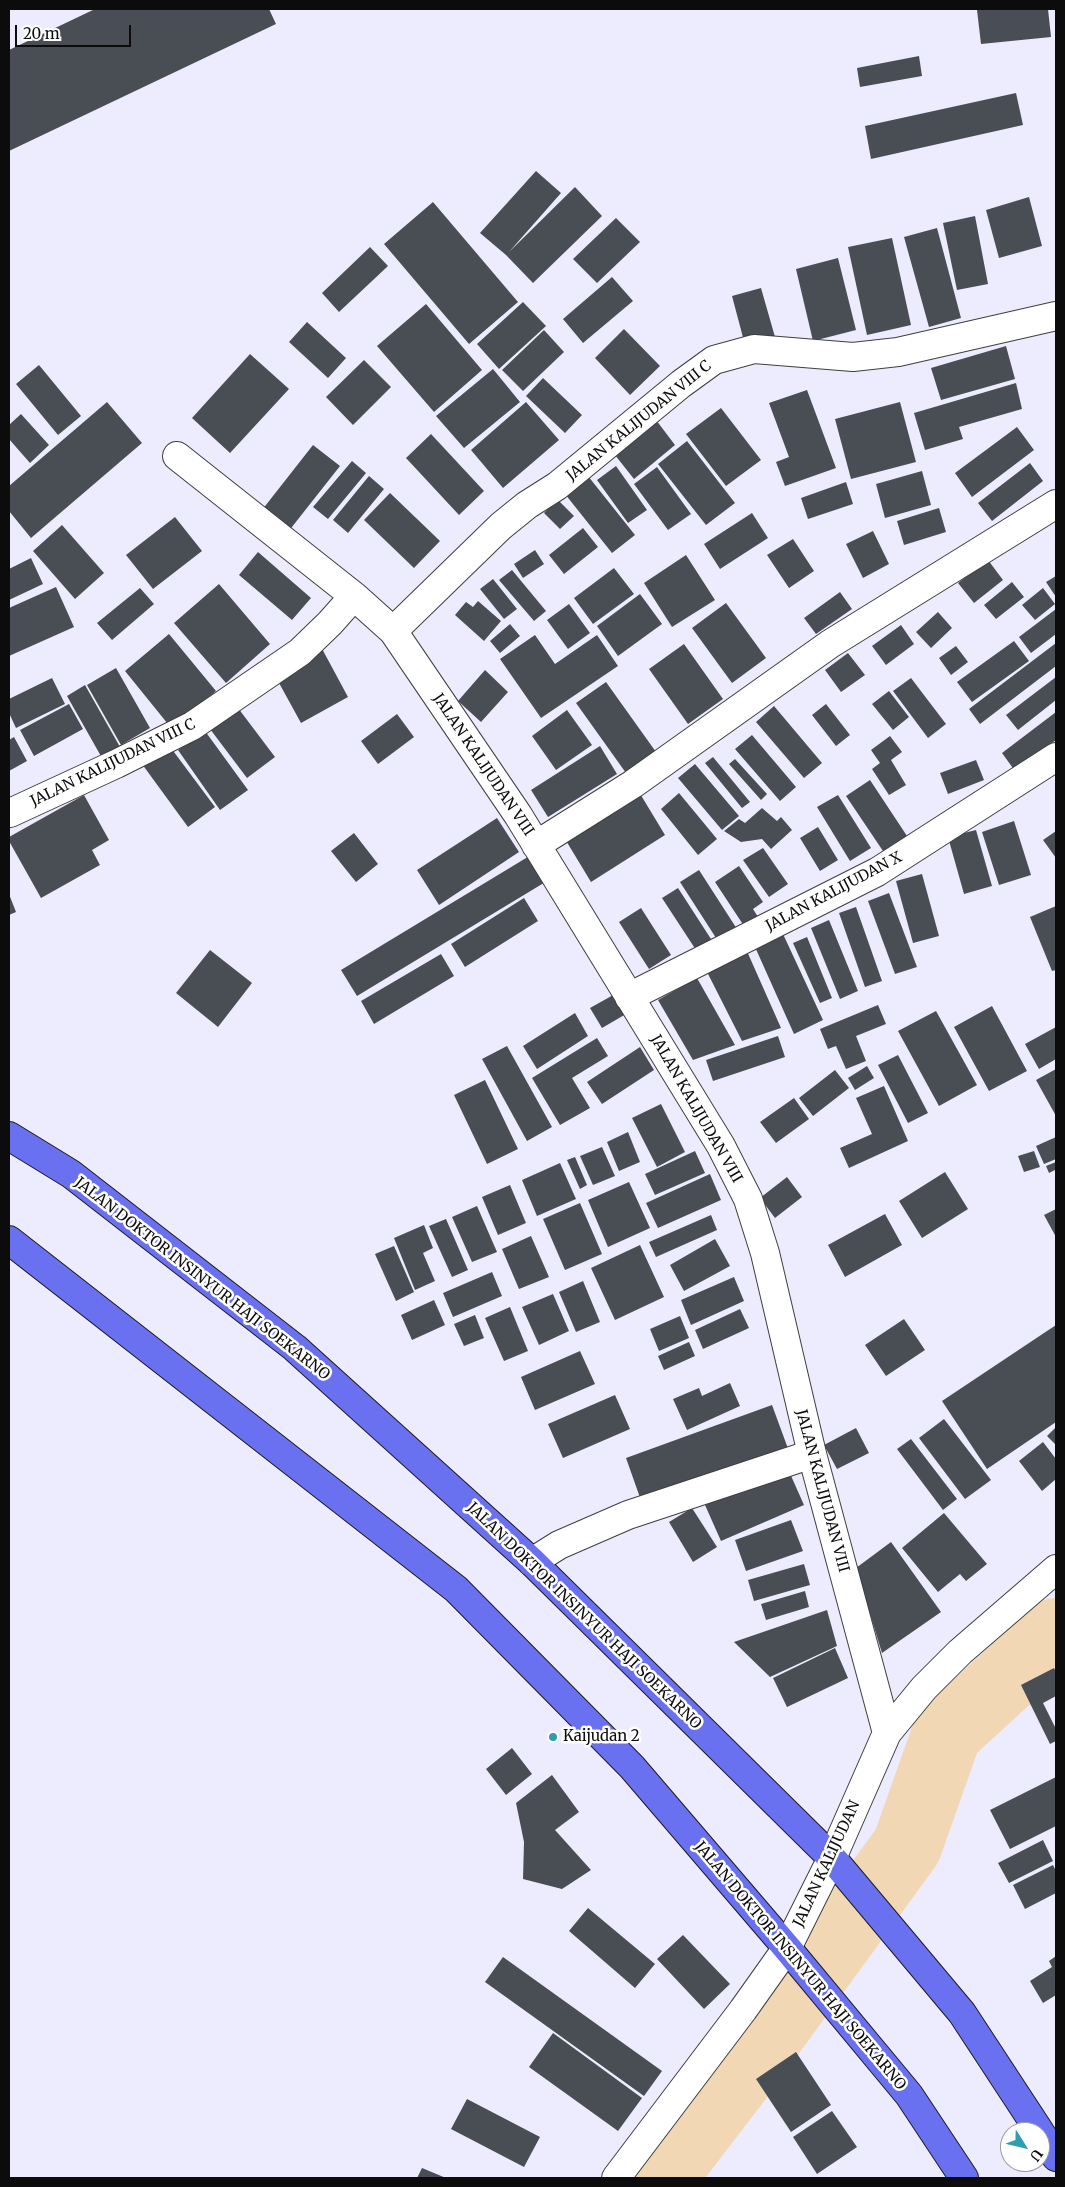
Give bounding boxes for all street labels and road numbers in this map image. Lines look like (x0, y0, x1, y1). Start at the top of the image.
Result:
street label: JALAN KALIJUDAN VIII C (563, 357, 715, 485)
street label: JALAN KALIJUDAN VIII (429, 690, 537, 840)
street label: JALAN KALIJUDAN VIII C (28, 715, 198, 811)
street label: JALAN KALIJUDAN X (763, 848, 905, 936)
street label: JALAN KALIJUDAN VIII (646, 1032, 746, 1186)
street label: JALAN DOKTOR INSINYUR HAJI SOEKARNO (71, 1174, 333, 1384)
street label: JALAN KALIJUDAN VIII (792, 1408, 852, 1574)
street label: JALAN DOKTOR INSINYUR HAJI SOEKARNO (463, 1499, 705, 1733)
street label: JALAN KALIJUDAN (790, 1798, 864, 1930)
street label: JALAN DOKTOR INSINYUR HAJI SOEKARNO (691, 1838, 909, 2094)

